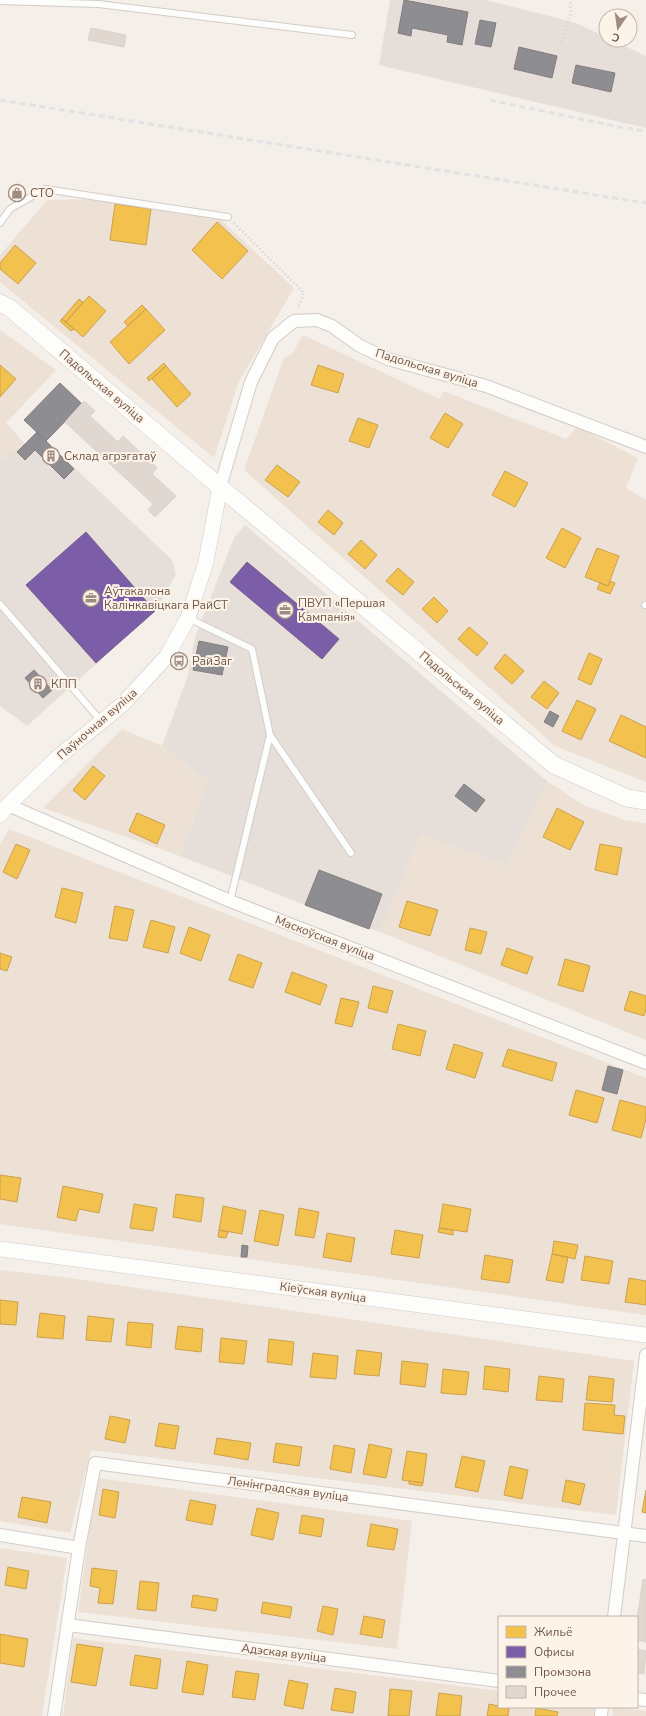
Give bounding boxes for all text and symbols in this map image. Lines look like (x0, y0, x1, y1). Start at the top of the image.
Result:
north arrow (598, 8, 638, 48)
text: С (610, 29, 621, 45)
shop icon: СТО (7, 183, 27, 203)
place label: СТО (30, 185, 54, 201)
street label: Падольская вуліца (374, 345, 480, 391)
street label: Падольская вуліца (56, 346, 148, 426)
building icon: Склад агрэгатаў (41, 446, 61, 466)
place label: Склад агрэгатаў (64, 448, 157, 464)
place label: Аўтакалона Калінкавіцкага РайСТ (104, 583, 229, 613)
office icon: Аўтакалона Калінкавіцкага РайСТ (81, 588, 101, 608)
place label: ПВУП «Першая Кампанія» (298, 595, 385, 625)
office icon: ПВУП «Першая Кампанія» (275, 600, 295, 620)
street label: Падольская вуліца (416, 648, 508, 728)
bus stop icon: РайЗаг (169, 651, 189, 671)
place label: РайЗаг (192, 653, 233, 669)
building icon: КПП (28, 674, 48, 694)
place label: КПП (51, 676, 77, 692)
street label: Паўночная вуліца (54, 685, 140, 763)
street label: Маскоўская вуліца (273, 912, 377, 964)
street label: Кіеўская вуліца (279, 1278, 367, 1306)
street label: Ленінградская вуліца (226, 1473, 350, 1505)
legend (498, 1616, 638, 1708)
text: Жильё (534, 1624, 572, 1640)
street label: Адэская вуліца (241, 1640, 327, 1666)
text: Офисы (534, 1644, 574, 1660)
text: Промзона (534, 1664, 591, 1680)
text: Прочее (534, 1684, 577, 1700)

